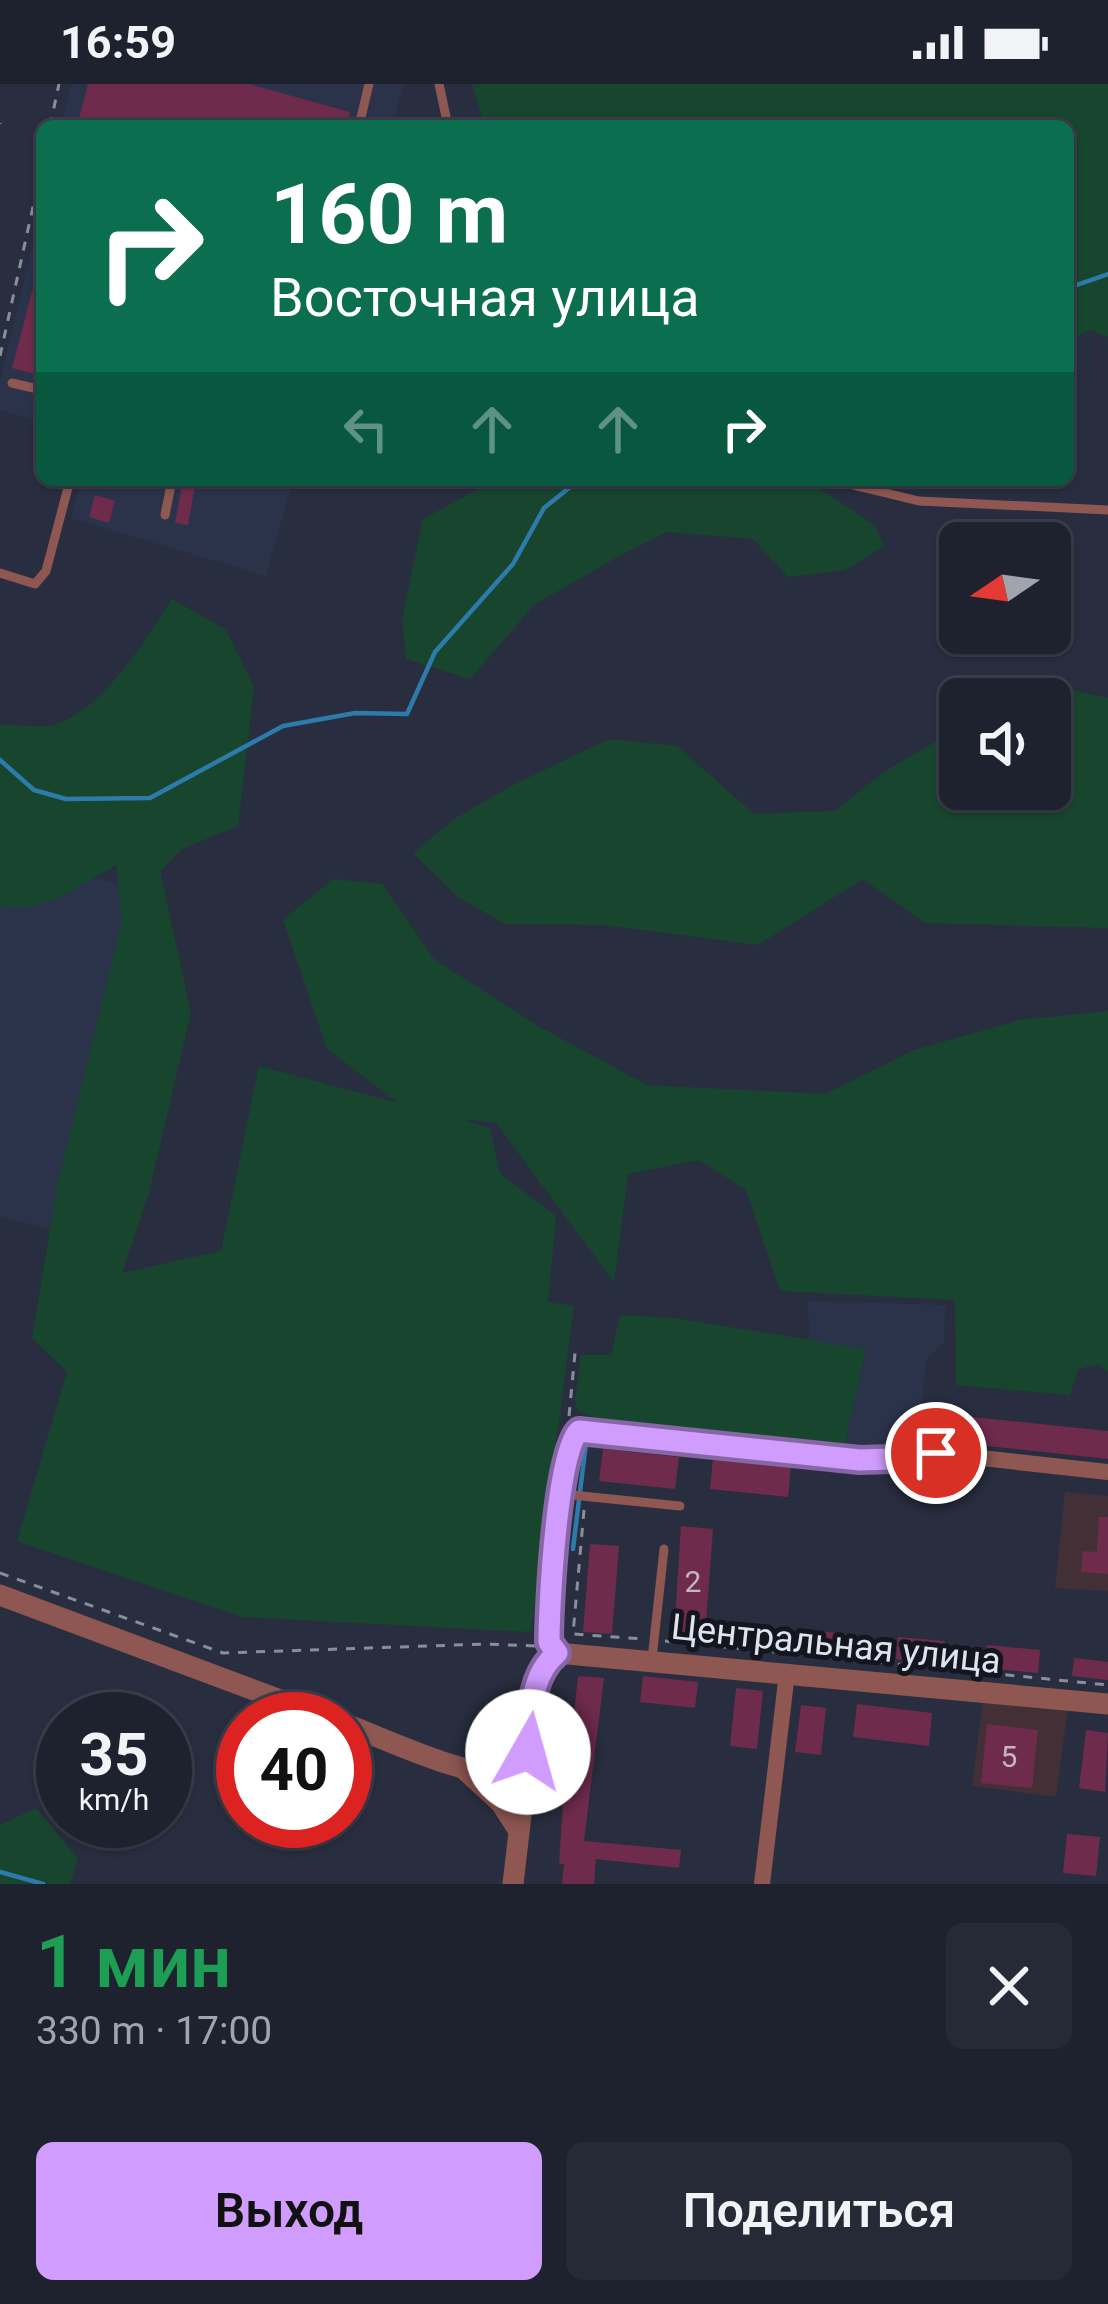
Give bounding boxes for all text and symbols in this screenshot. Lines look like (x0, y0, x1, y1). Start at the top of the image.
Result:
text: 16:59 (60, 16, 176, 69)
text: 160 m (270, 165, 508, 264)
icon: right (72, 168, 228, 324)
text: Восточная улица (270, 266, 700, 329)
icon: left (333, 396, 399, 462)
icon: ahead (459, 396, 525, 462)
icon: ahead (585, 396, 651, 462)
icon: right (711, 396, 777, 462)
north arrow (939, 522, 1071, 654)
map controls (939, 522, 1071, 810)
button: sound (939, 678, 1071, 810)
pin (885, 1402, 987, 1504)
icon: arrive (903, 1420, 969, 1486)
house number: 2 (685, 1564, 701, 1599)
street label: Центральная улица (669, 1606, 1003, 1682)
position arrow (465, 1689, 591, 1815)
speed limit sign: 40 (216, 1692, 372, 1848)
text: 35 (80, 1719, 148, 1790)
house number: 5 (1001, 1739, 1017, 1774)
text: km/h (79, 1782, 149, 1817)
text: 1 мин (36, 1920, 231, 2005)
button: close (946, 1923, 1072, 2049)
text: 330 m · 17:00 (36, 2008, 272, 2054)
button: Выход (36, 2142, 542, 2280)
button: Поделиться (566, 2142, 1072, 2280)

